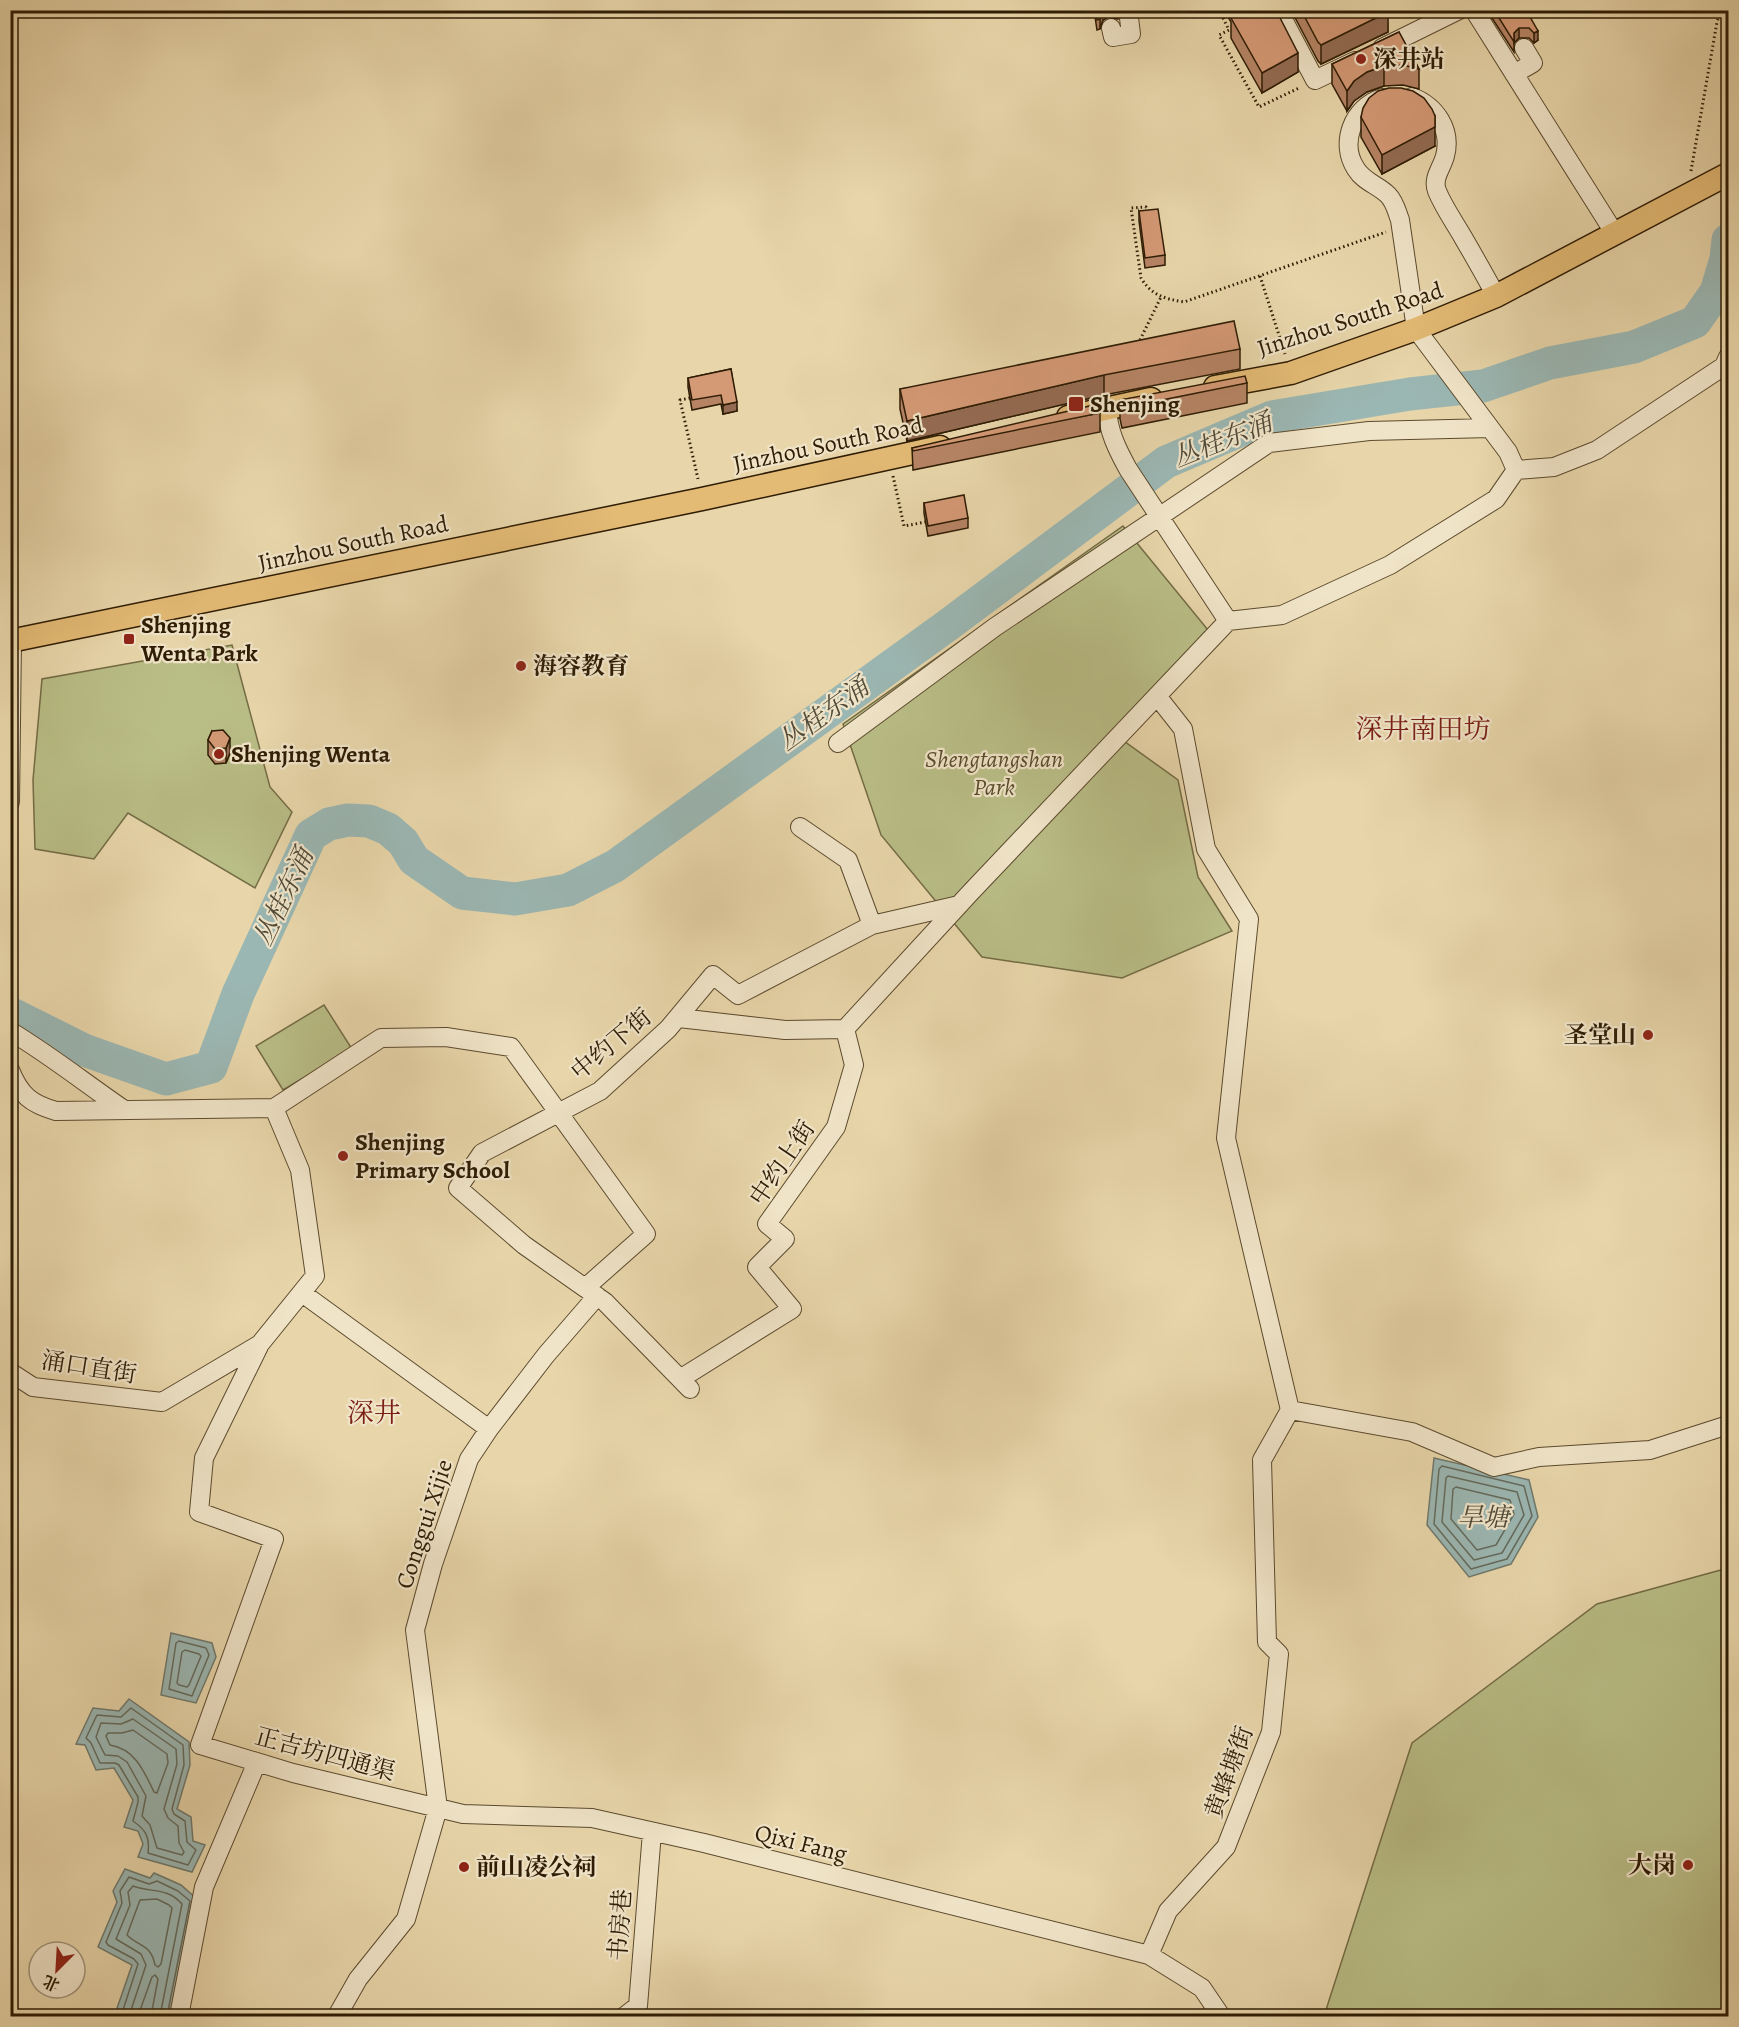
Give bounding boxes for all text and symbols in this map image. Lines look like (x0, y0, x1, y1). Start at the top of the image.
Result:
place label: 深井站 (1373, 43, 1445, 75)
marker: 深井站 (1354, 52, 1368, 66)
street label: Jinzhou South Road (1253, 274, 1447, 364)
place label: Shenjing (1090, 388, 1180, 420)
marker: Shenjing (1067, 395, 1085, 413)
water label: 丛桂东涌 (1167, 404, 1280, 476)
street label: Jinzhou South Road (730, 408, 926, 480)
street label: Jinzhou South Road (255, 507, 451, 579)
place label: Shenjing Wenta Park (140, 609, 258, 669)
marker: Shenjing Wenta Park (122, 632, 136, 646)
place label: 海容教育 (533, 650, 629, 682)
marker: 海容教育 (514, 659, 528, 673)
water label: 丛桂东涌 (771, 668, 878, 759)
district label: 深井南田坊 (1356, 711, 1491, 747)
place label: Shenjing Wenta (231, 738, 391, 770)
park label: Shengtangshan Park (925, 743, 1063, 803)
marker: Shenjing Wenta (212, 747, 226, 761)
water label: 丛桂东涌 (246, 840, 323, 952)
street label: 中约下街 (564, 1001, 658, 1087)
place label: 圣堂山 (1564, 1019, 1636, 1051)
marker: 圣堂山 (1641, 1028, 1655, 1042)
street label: 中约上街 (742, 1114, 822, 1212)
place label: Shenjing Primary School (355, 1126, 510, 1186)
marker: Shenjing Primary School (336, 1149, 350, 1163)
street label: 涌口直街 (39, 1344, 139, 1390)
district label: 深井 (347, 1395, 401, 1431)
street label: Conggui Xijie (388, 1455, 460, 1593)
water label: 旱塘 (1457, 1500, 1513, 1535)
street label: 正吉坊四通渠 (251, 1720, 399, 1788)
street label: 黄蜂塘街 (1198, 1721, 1260, 1823)
street label: Qixi Fang (752, 1816, 850, 1870)
place label: 大岗 (1628, 1849, 1676, 1881)
place label: 前山凌公祠 (476, 1851, 596, 1883)
marker: 大岗 (1681, 1858, 1695, 1872)
marker: 前山凌公祠 (457, 1860, 471, 1874)
street label: 书房巷 (602, 1888, 638, 1962)
north arrow (27, 1940, 87, 2000)
text: 北 (40, 1969, 63, 1996)

